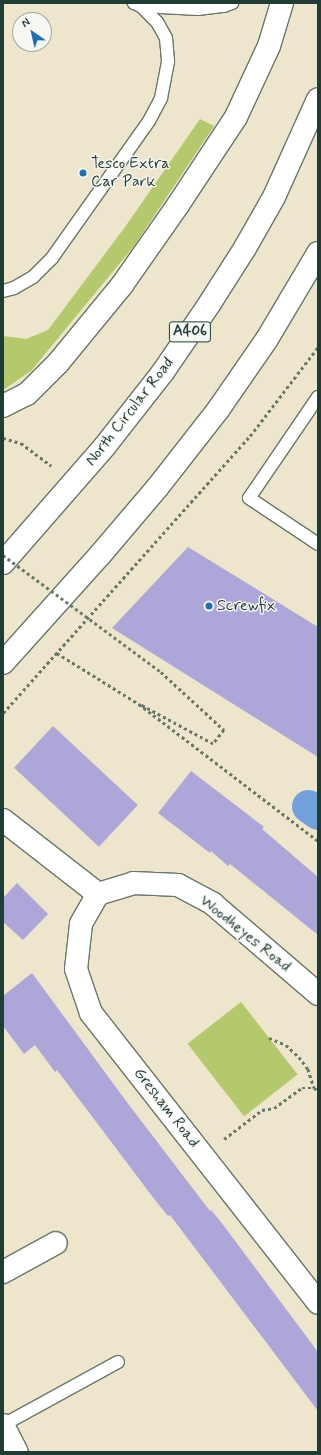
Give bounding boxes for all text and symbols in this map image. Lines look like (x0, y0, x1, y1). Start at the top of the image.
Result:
north arrow (12, 12, 52, 52)
text: N (19, 15, 33, 31)
place label: Tesco Extra Car Park (91, 154, 169, 192)
marker: Tesco Extra Car Park (78, 168, 88, 178)
road number: A406 (168, 319, 212, 345)
street label: North Circular Road (82, 354, 178, 470)
place label: Screwfix (217, 596, 276, 616)
marker: Screwfix (204, 601, 214, 611)
street label: Woodheyes Road (197, 892, 293, 976)
street label: Gresham Road (129, 1065, 203, 1151)

